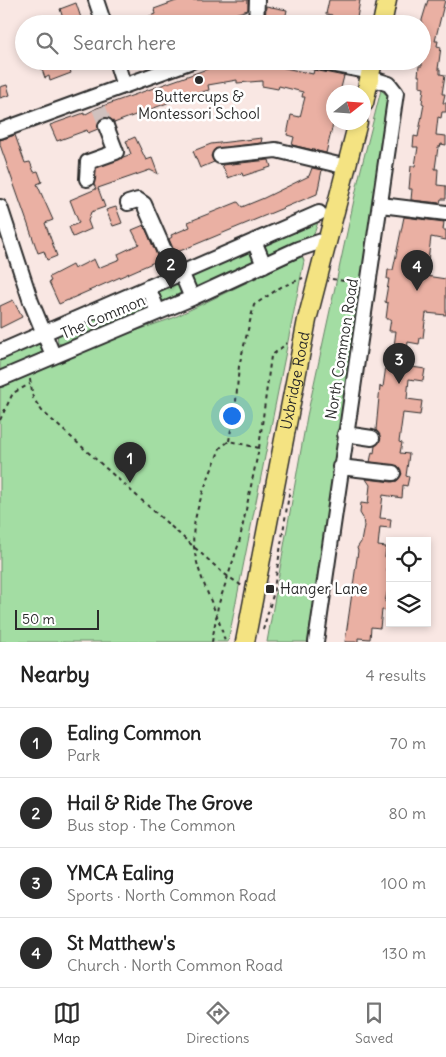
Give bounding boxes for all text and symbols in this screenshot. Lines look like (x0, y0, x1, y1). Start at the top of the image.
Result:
search box (15, 15, 431, 70)
icon: search (33, 29, 61, 57)
text: Search here (73, 31, 176, 55)
marker: Buttercups & Montessori School (193, 74, 205, 86)
north arrow (326, 85, 371, 130)
place label: Buttercups & Montessori School (138, 87, 260, 123)
pin: 2 (155, 248, 187, 289)
pin: 4 (401, 250, 433, 291)
street label: North Common Road (321, 277, 362, 421)
street label: The Common (58, 290, 148, 343)
street label: Uxbridge Road (276, 330, 314, 431)
pin: 3 (383, 343, 415, 384)
your location (219, 403, 245, 429)
pin: 1 (114, 442, 146, 483)
map controls (386, 537, 431, 627)
button: locate (386, 537, 431, 582)
place label: Hanger Lane (280, 579, 368, 598)
button: layers (386, 582, 431, 627)
marker: Hanger Lane (264, 583, 276, 595)
scale bar (15, 607, 99, 630)
text: 50 m (22, 610, 55, 628)
text: Nearby (20, 661, 90, 688)
text: 4 results (365, 665, 426, 685)
text: Ealing Common (67, 721, 201, 745)
text: 1 (33, 733, 39, 753)
text: 70 m (390, 733, 426, 753)
text: Park (67, 745, 100, 765)
text: Hail & Ride The Grove (67, 791, 253, 815)
text: 2 (32, 803, 40, 823)
text: 80 m (388, 803, 426, 823)
text: Bus stop · The Common (67, 815, 236, 835)
text: YMCA Ealing (67, 861, 174, 885)
text: 3 (31, 873, 41, 893)
text: 100 m (381, 873, 426, 893)
text: Sports · North Common Road (67, 885, 276, 905)
text: St Matthew's (67, 931, 176, 955)
text: 4 (31, 943, 41, 963)
text: 130 m (382, 943, 426, 963)
text: Church · North Common Road (67, 955, 283, 975)
tab: Map (53, 999, 81, 1047)
tab: Directions (186, 999, 249, 1047)
tab: Saved (355, 999, 393, 1047)

